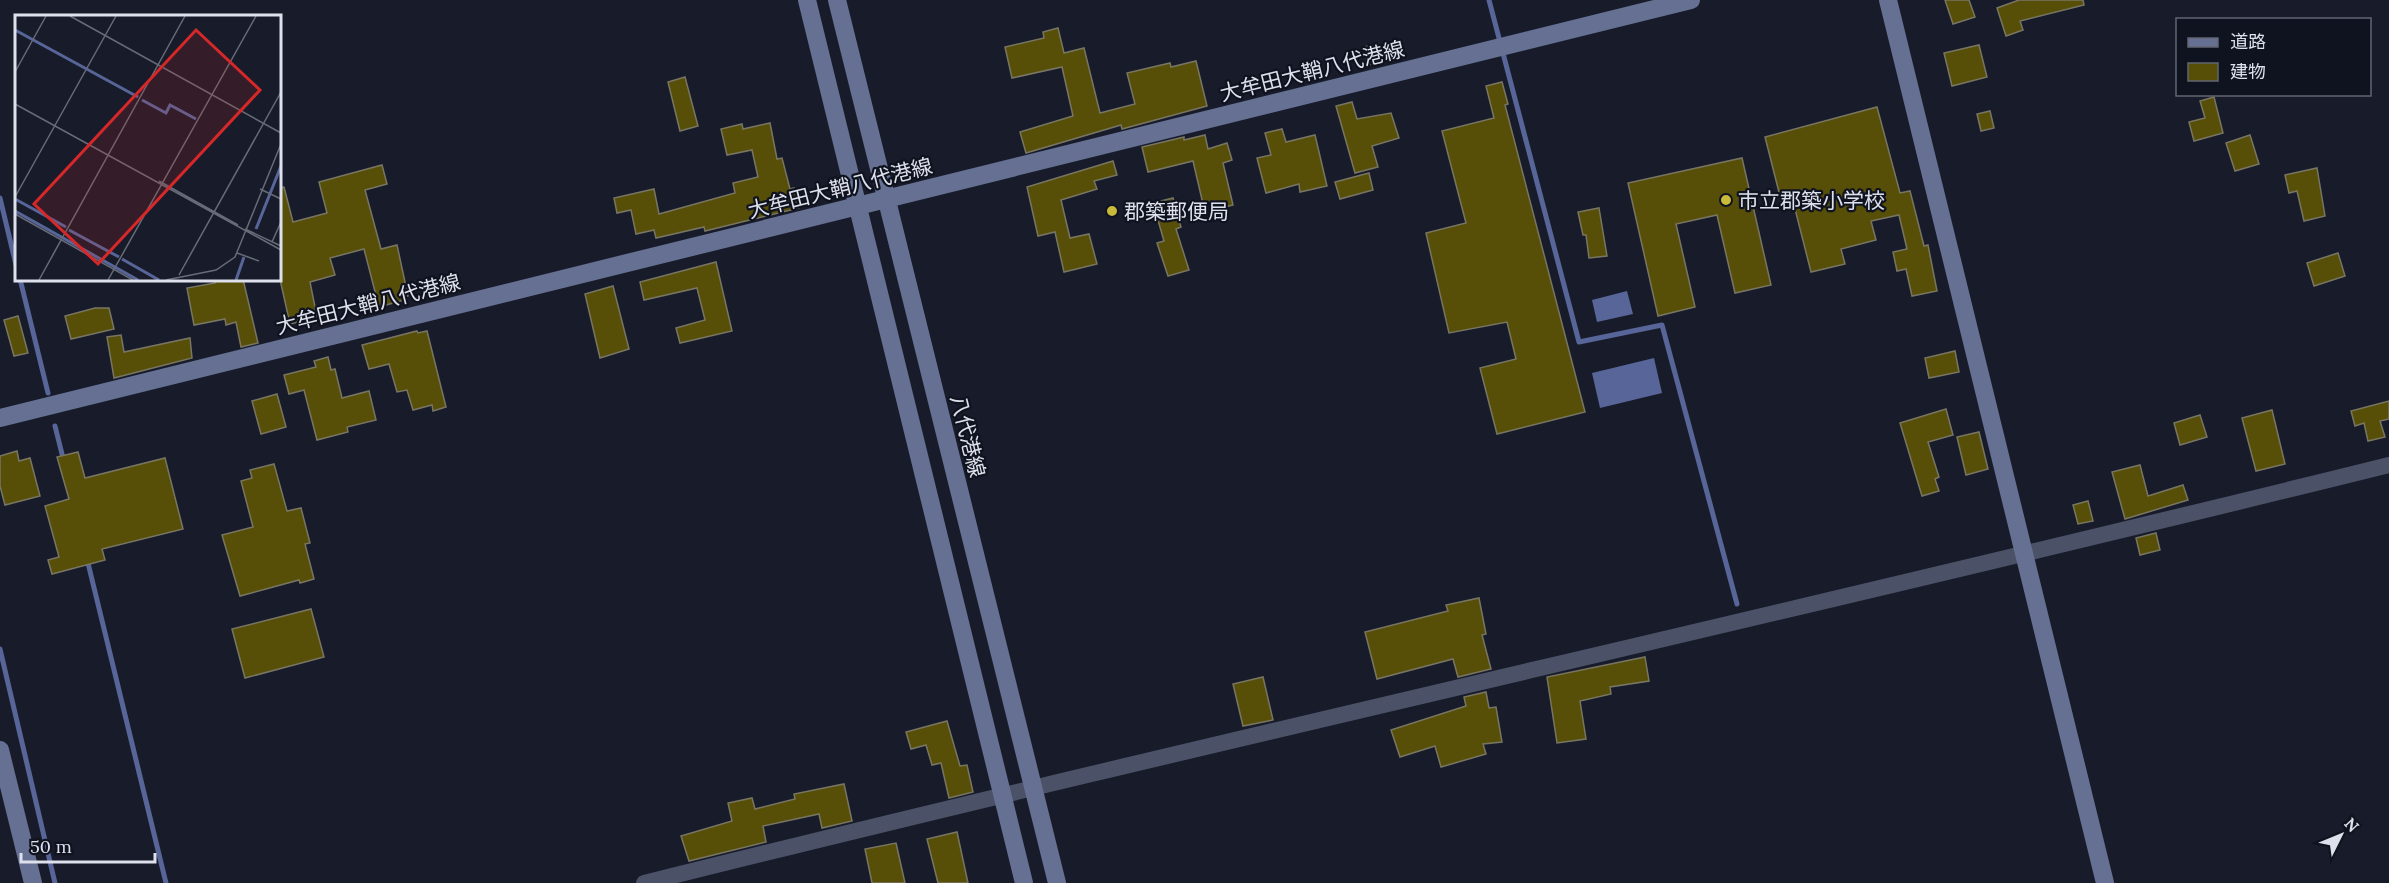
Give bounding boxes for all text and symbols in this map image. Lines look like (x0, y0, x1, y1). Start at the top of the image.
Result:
inset map (15, 15, 280, 280)
legend (2176, 18, 2371, 96)
text: 道路 (2230, 30, 2266, 53)
street label: 大牟田大鞘八代港線 (1217, 35, 1407, 107)
text: 建物 (2230, 60, 2266, 83)
street label: 大牟田大鞘八代港線 (745, 152, 935, 224)
place label: 市立郡築小学校 (1738, 187, 1885, 214)
marker: 市立郡築小学校 (1719, 193, 1733, 207)
place label: 郡築郵便局 (1124, 198, 1229, 225)
marker: 郡築郵便局 (1105, 204, 1119, 218)
street label: 大牟田大鞘八代港線 (273, 268, 463, 340)
street label: 八代港線 (945, 392, 991, 480)
north arrow (2311, 805, 2371, 865)
text: N (2340, 813, 2364, 836)
scale bar (21, 826, 154, 864)
text: 50 m (30, 835, 72, 858)

